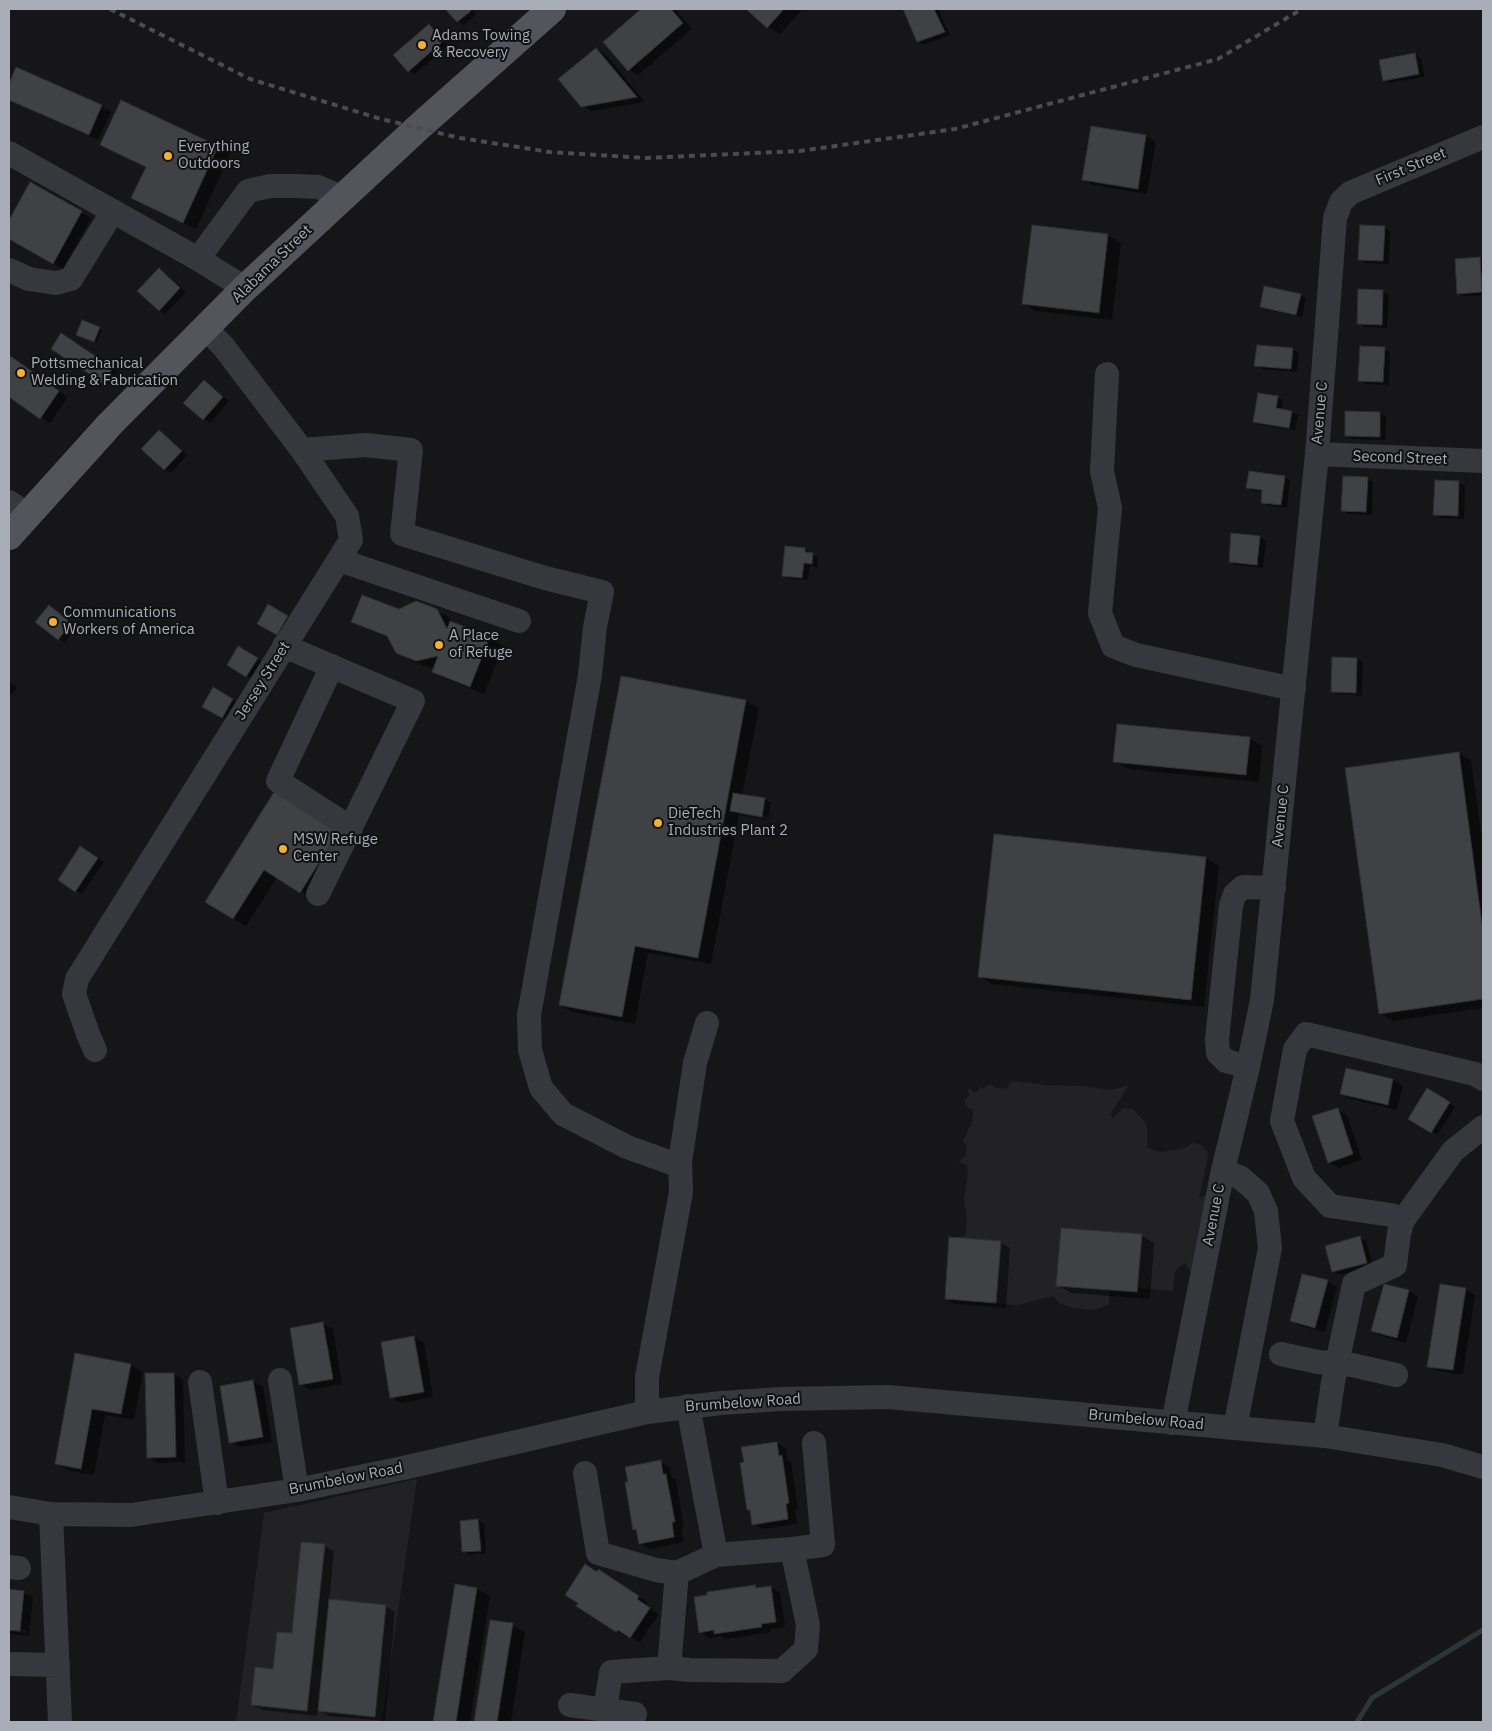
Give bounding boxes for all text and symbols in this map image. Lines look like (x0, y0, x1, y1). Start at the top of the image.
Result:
place label: Adams Towing & Recovery (432, 27, 530, 62)
marker: Adams Towing & Recovery (416, 39, 428, 51)
place label: Everything Outdoors (178, 138, 249, 173)
street label: First Street (1373, 144, 1449, 190)
marker: Everything Outdoors (162, 150, 174, 162)
street label: Alabama Street (228, 221, 316, 307)
place label: Pottsmechanical Welding & Fabrication (31, 355, 178, 390)
marker: Pottsmechanical Welding & Fabrication (15, 367, 27, 379)
street label: Avenue C (1308, 381, 1332, 445)
street label: Second Street (1352, 447, 1448, 469)
place label: Communications Workers of America (63, 604, 195, 639)
marker: Communications Workers of America (47, 616, 59, 628)
place label: A Place of Refuge (449, 627, 513, 662)
street label: Jersey Street (232, 638, 294, 724)
marker: A Place of Refuge (433, 639, 445, 651)
street label: Avenue C (1269, 784, 1293, 848)
place label: DieTech Industries Plant 2 (668, 805, 788, 840)
marker: DieTech Industries Plant 2 (652, 817, 664, 829)
place label: MSW Refuge Center (293, 831, 378, 866)
marker: MSW Refuge Center (277, 843, 289, 855)
street label: Avenue C (1199, 1182, 1229, 1248)
street label: Brumbelow Road (685, 1390, 801, 1416)
street label: Brumbelow Road (1088, 1406, 1204, 1434)
street label: Brumbelow Road (287, 1459, 405, 1499)

